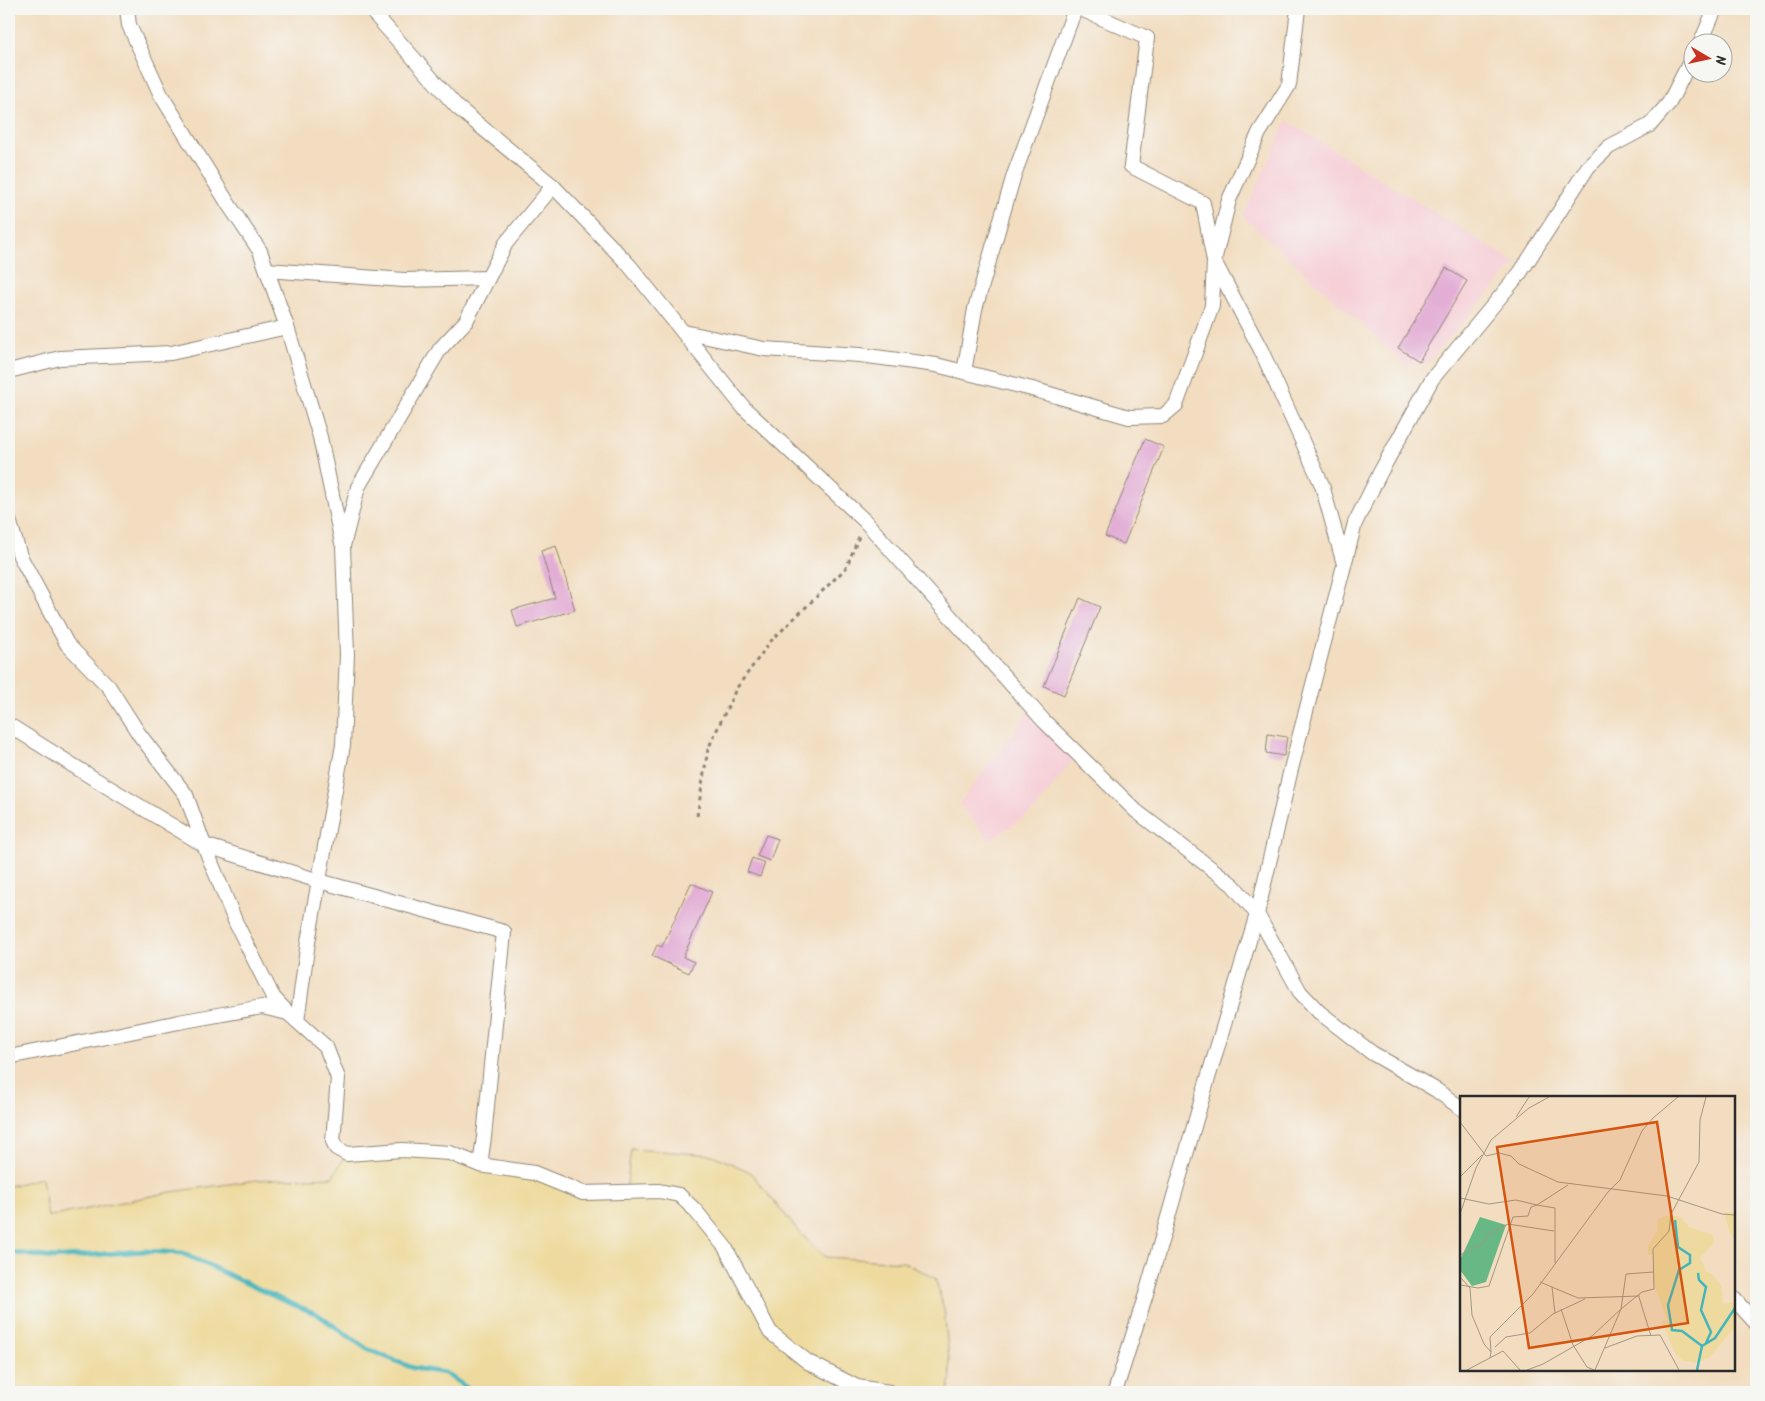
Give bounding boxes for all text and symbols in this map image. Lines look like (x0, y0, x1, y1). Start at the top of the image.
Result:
north arrow (1682, 32, 1732, 82)
text: N (1708, 54, 1731, 66)
inset map (1460, 1096, 1735, 1371)

